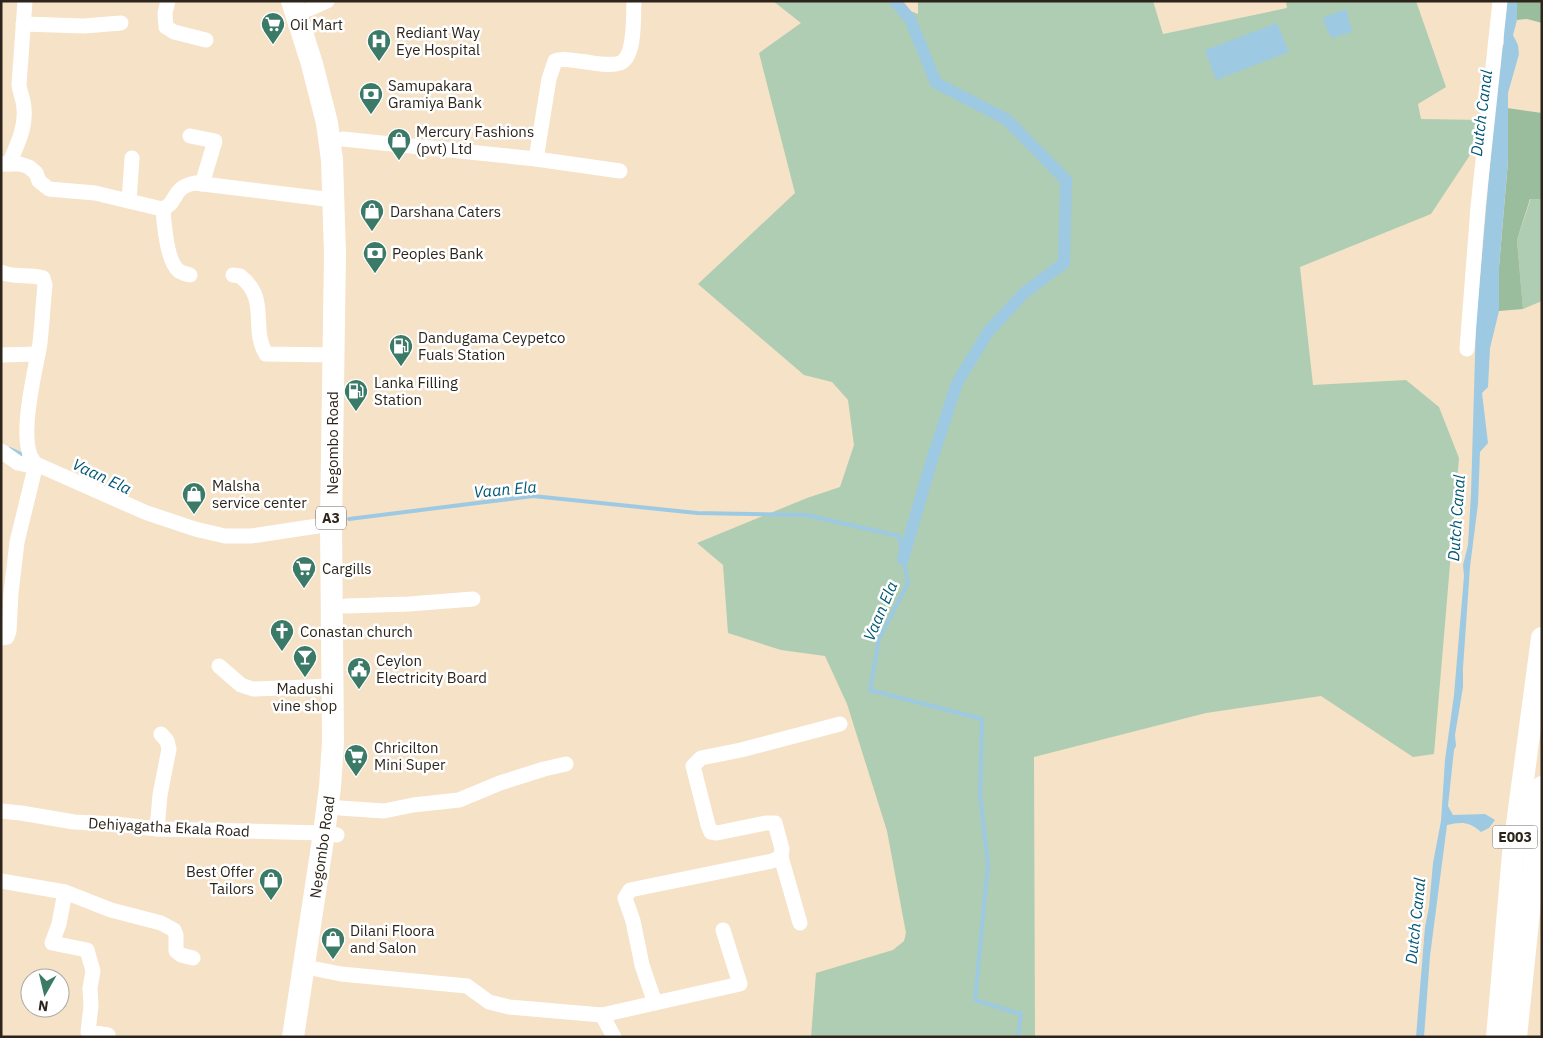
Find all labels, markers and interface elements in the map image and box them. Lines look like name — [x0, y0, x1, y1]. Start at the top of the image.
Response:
supermarket icon: Oil Mart — [260, 11, 286, 45]
place label: Oil Mart — [290, 15, 343, 34]
place label: Rediant Way Eye Hospital — [396, 23, 481, 59]
hospital icon: Rediant Way Eye Hospital — [366, 28, 392, 62]
water label: Dutch Canal — [1466, 68, 1496, 157]
place label: Samupakara Gramiya Bank — [388, 76, 482, 112]
bank icon: Samupakara Gramiya Bank — [358, 81, 384, 115]
place label: Mercury Fashions (pvt) Ltd — [416, 122, 534, 158]
shop icon: Mercury Fashions (pvt) Ltd — [386, 127, 412, 161]
shop icon: Darshana Caters — [359, 198, 385, 232]
place label: Darshana Caters — [390, 202, 501, 221]
bank icon: Peoples Bank — [362, 240, 388, 274]
place label: Peoples Bank — [392, 244, 484, 263]
place label: Dandugama Ceypetco Fuals Station — [418, 328, 565, 364]
fuel station icon: Dandugama Ceypetco Fuals Station — [388, 333, 414, 367]
place label: Lanka Filling Station — [374, 373, 458, 409]
fuel station icon: Lanka Filling Station — [343, 378, 369, 412]
street label: Negombo Road — [323, 391, 342, 495]
water label: Vaan Ela — [69, 454, 135, 498]
water label: Dutch Canal — [1443, 473, 1469, 562]
place label: Malsha service center — [212, 476, 307, 512]
water label: Vaan Ela — [473, 476, 537, 502]
shop icon: Malsha service center — [181, 481, 207, 515]
road number: A3 — [316, 506, 346, 530]
supermarket icon: Cargills — [291, 555, 317, 589]
place label: Cargills — [322, 559, 372, 578]
water label: Vaan Ela — [858, 578, 902, 644]
church icon: Conastan church — [269, 618, 295, 652]
place label: Conastan church — [300, 622, 413, 641]
bar icon: Madushi vine shop — [292, 644, 318, 678]
place label: Ceylon Electricity Board — [376, 651, 487, 687]
public building icon: Ceylon Electricity Board — [346, 656, 372, 690]
place label: Madushi vine shop — [273, 679, 337, 715]
place label: Chricilton Mini Super — [374, 738, 446, 774]
supermarket icon: Chricilton Mini Super — [343, 743, 369, 777]
street label: Negombo Road — [305, 795, 339, 899]
street label: Dehiyagatha Ekala Road — [88, 813, 250, 841]
road number: E003 — [1492, 826, 1538, 849]
place label: Best Offer Tailors — [186, 862, 254, 898]
shop icon: Best Offer Tailors — [258, 867, 284, 901]
water label: Dutch Canal — [1401, 876, 1430, 965]
place label: Dilani Floora and Salon — [350, 921, 434, 957]
shop icon: Dilani Floora and Salon — [320, 926, 346, 960]
north arrow — [20, 968, 70, 1018]
text: N — [37, 996, 49, 1015]

